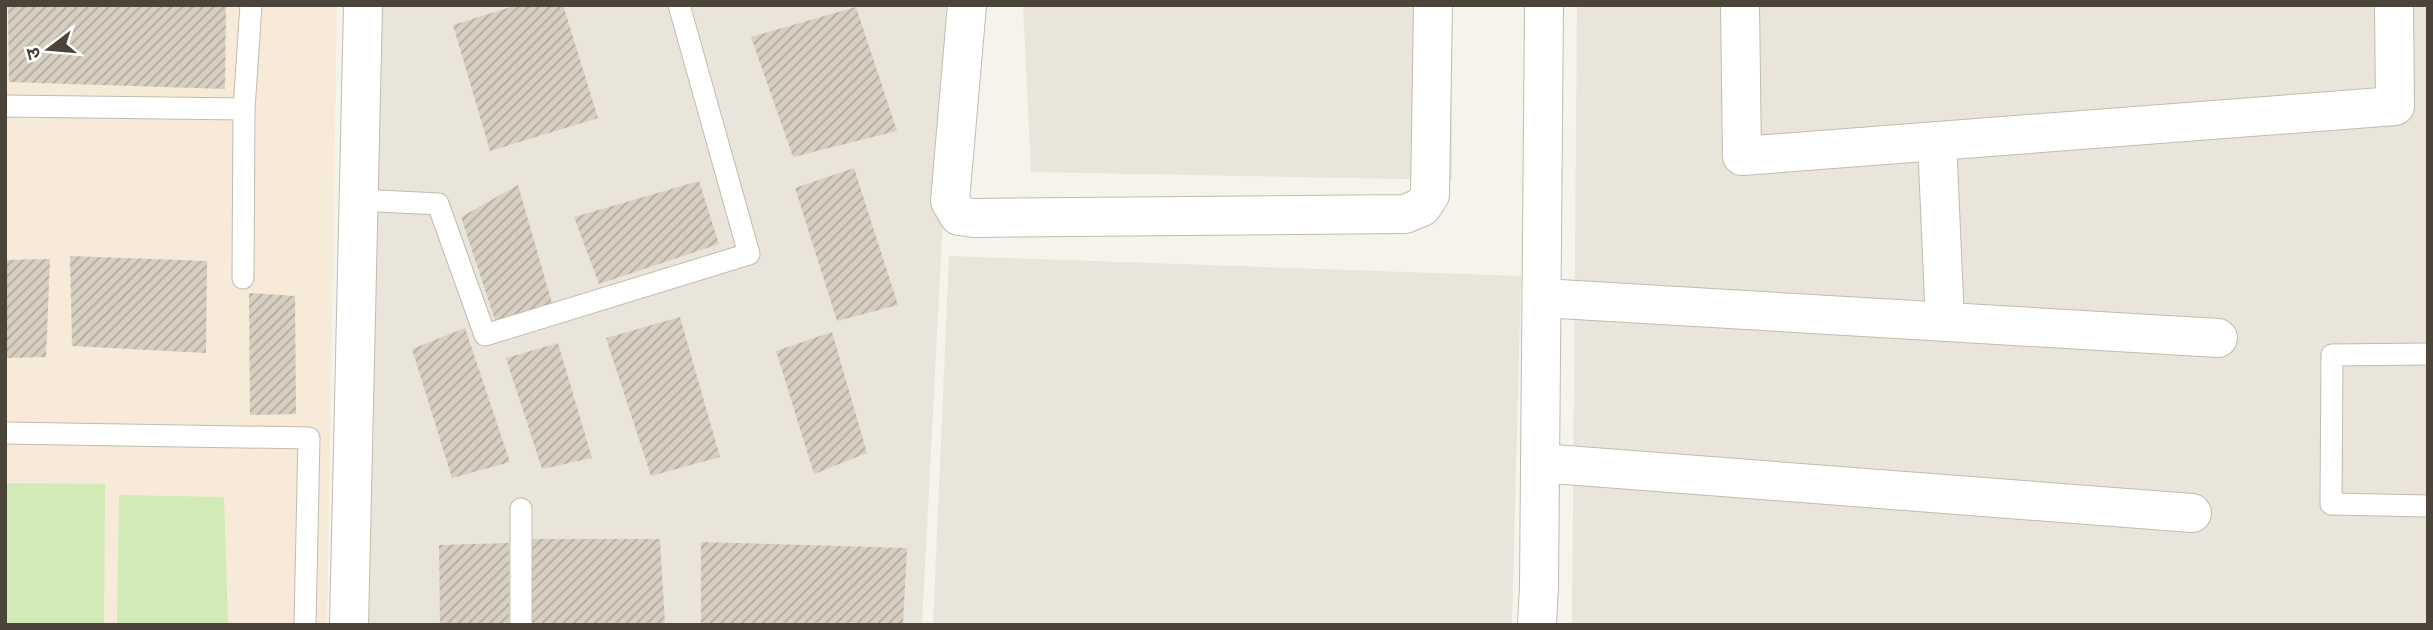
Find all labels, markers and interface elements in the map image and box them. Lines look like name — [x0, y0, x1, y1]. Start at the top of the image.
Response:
north arrow — [14, 14, 84, 84]
text: उ — [20, 44, 46, 62]

